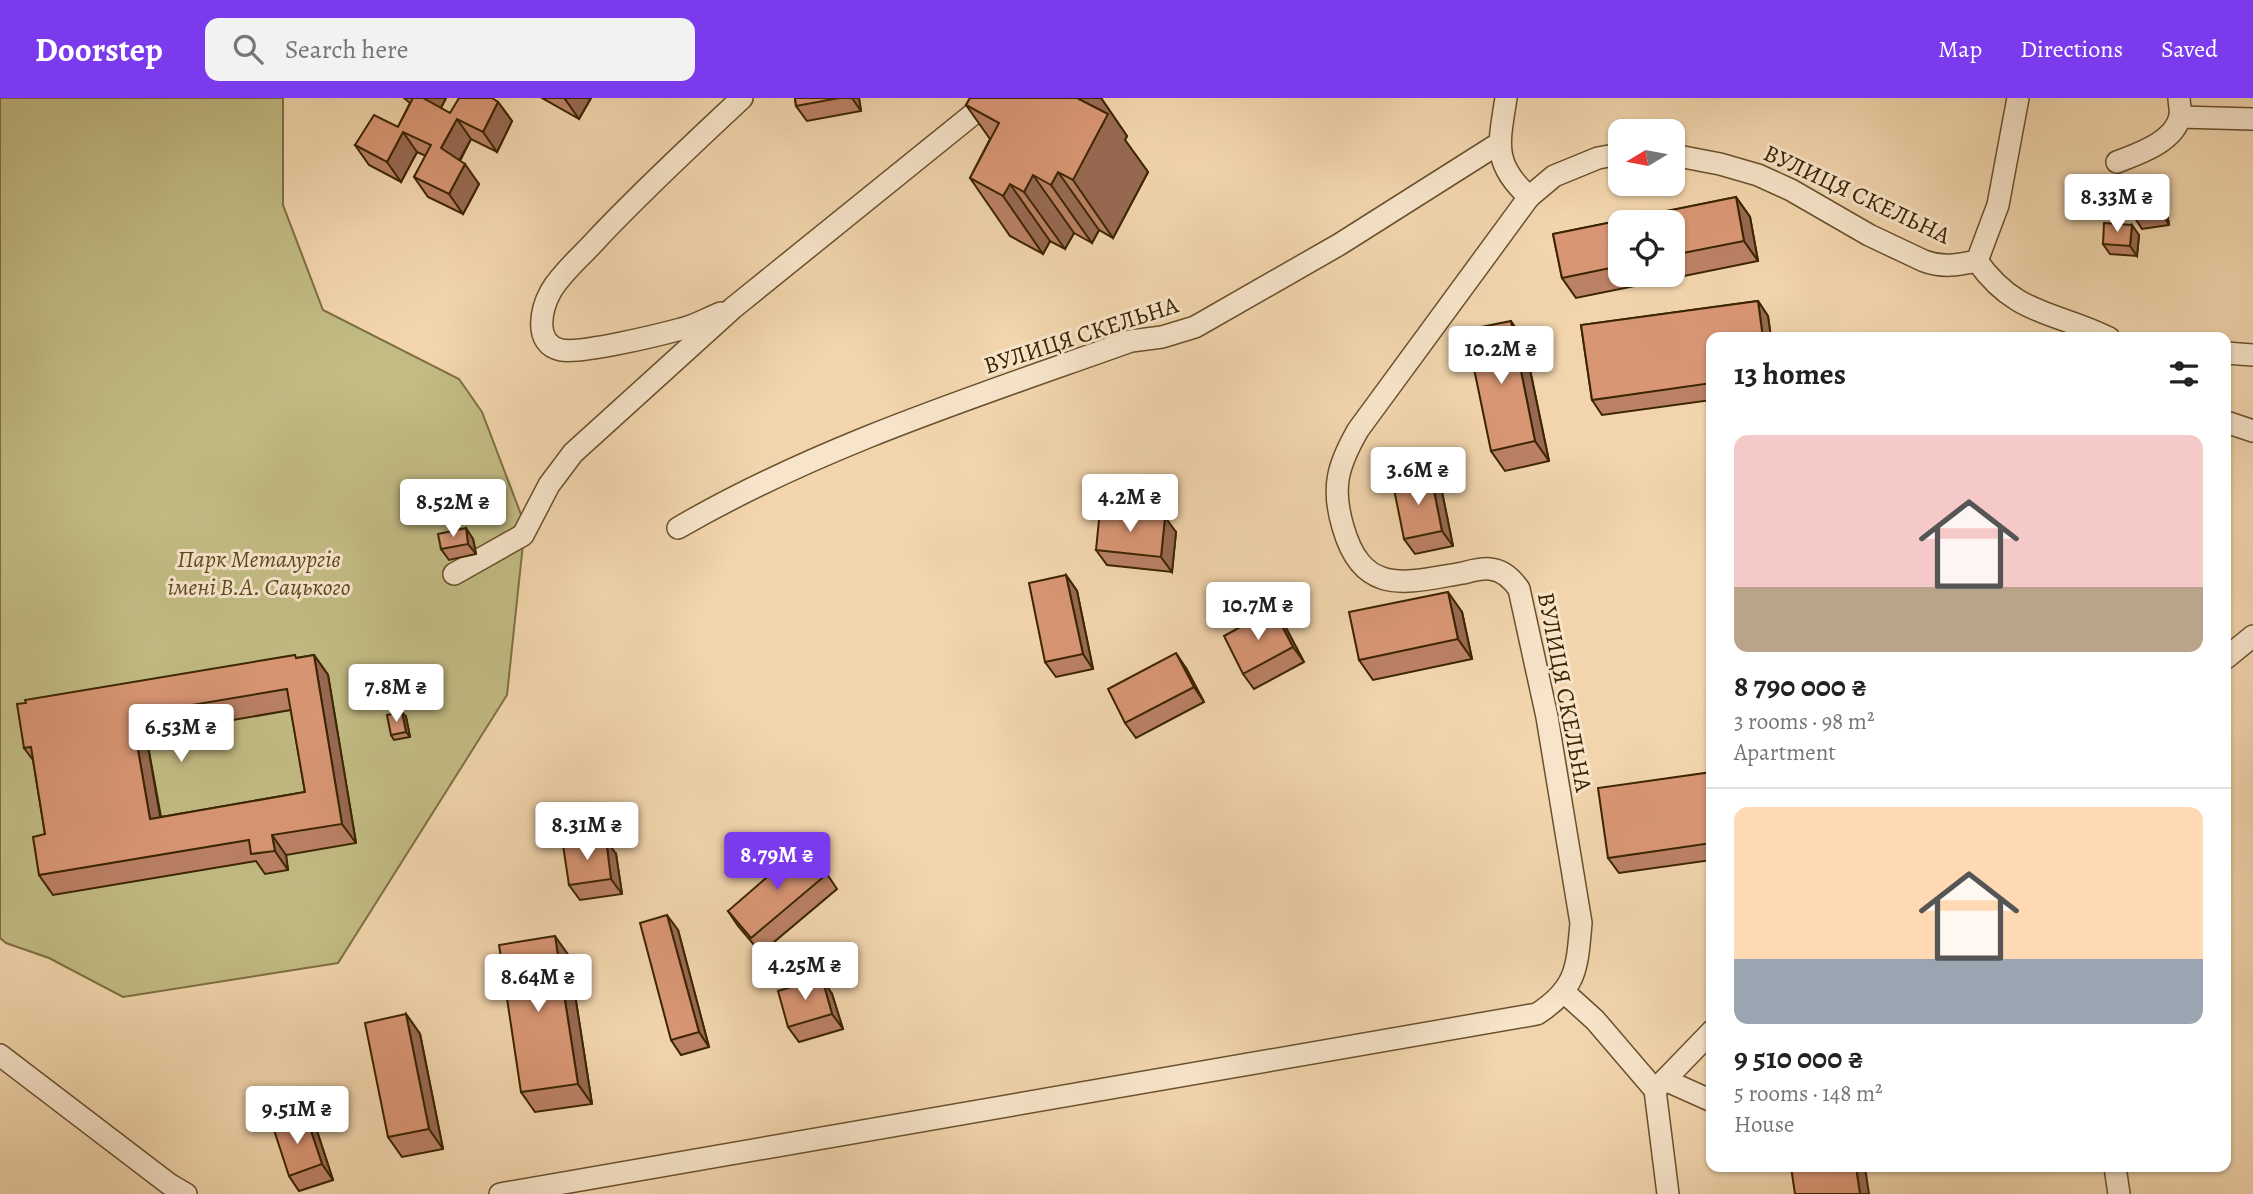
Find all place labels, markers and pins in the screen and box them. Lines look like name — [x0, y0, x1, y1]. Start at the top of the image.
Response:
pin: 8.33M ₴ — [2052, 174, 2182, 234]
pin: 10.2M ₴ — [1436, 327, 1566, 386]
pin: 3.6M ₴ — [1361, 448, 1475, 507]
pin: 4.2M ₴ — [1073, 474, 1187, 534]
pin: 8.52M ₴ — [388, 480, 518, 539]
pin: 10.7M ₴ — [1193, 582, 1323, 642]
pin: 7.8M ₴ — [339, 664, 453, 724]
pin: 6.53M ₴ — [116, 704, 246, 764]
pin: 8.31M ₴ — [522, 802, 652, 862]
pin: 8.79M ₴ — [712, 832, 842, 892]
pin: 4.25M ₴ — [740, 942, 870, 1002]
pin: 8.64M ₴ — [473, 954, 603, 1014]
pin: 9.51M ₴ — [232, 1086, 362, 1146]

